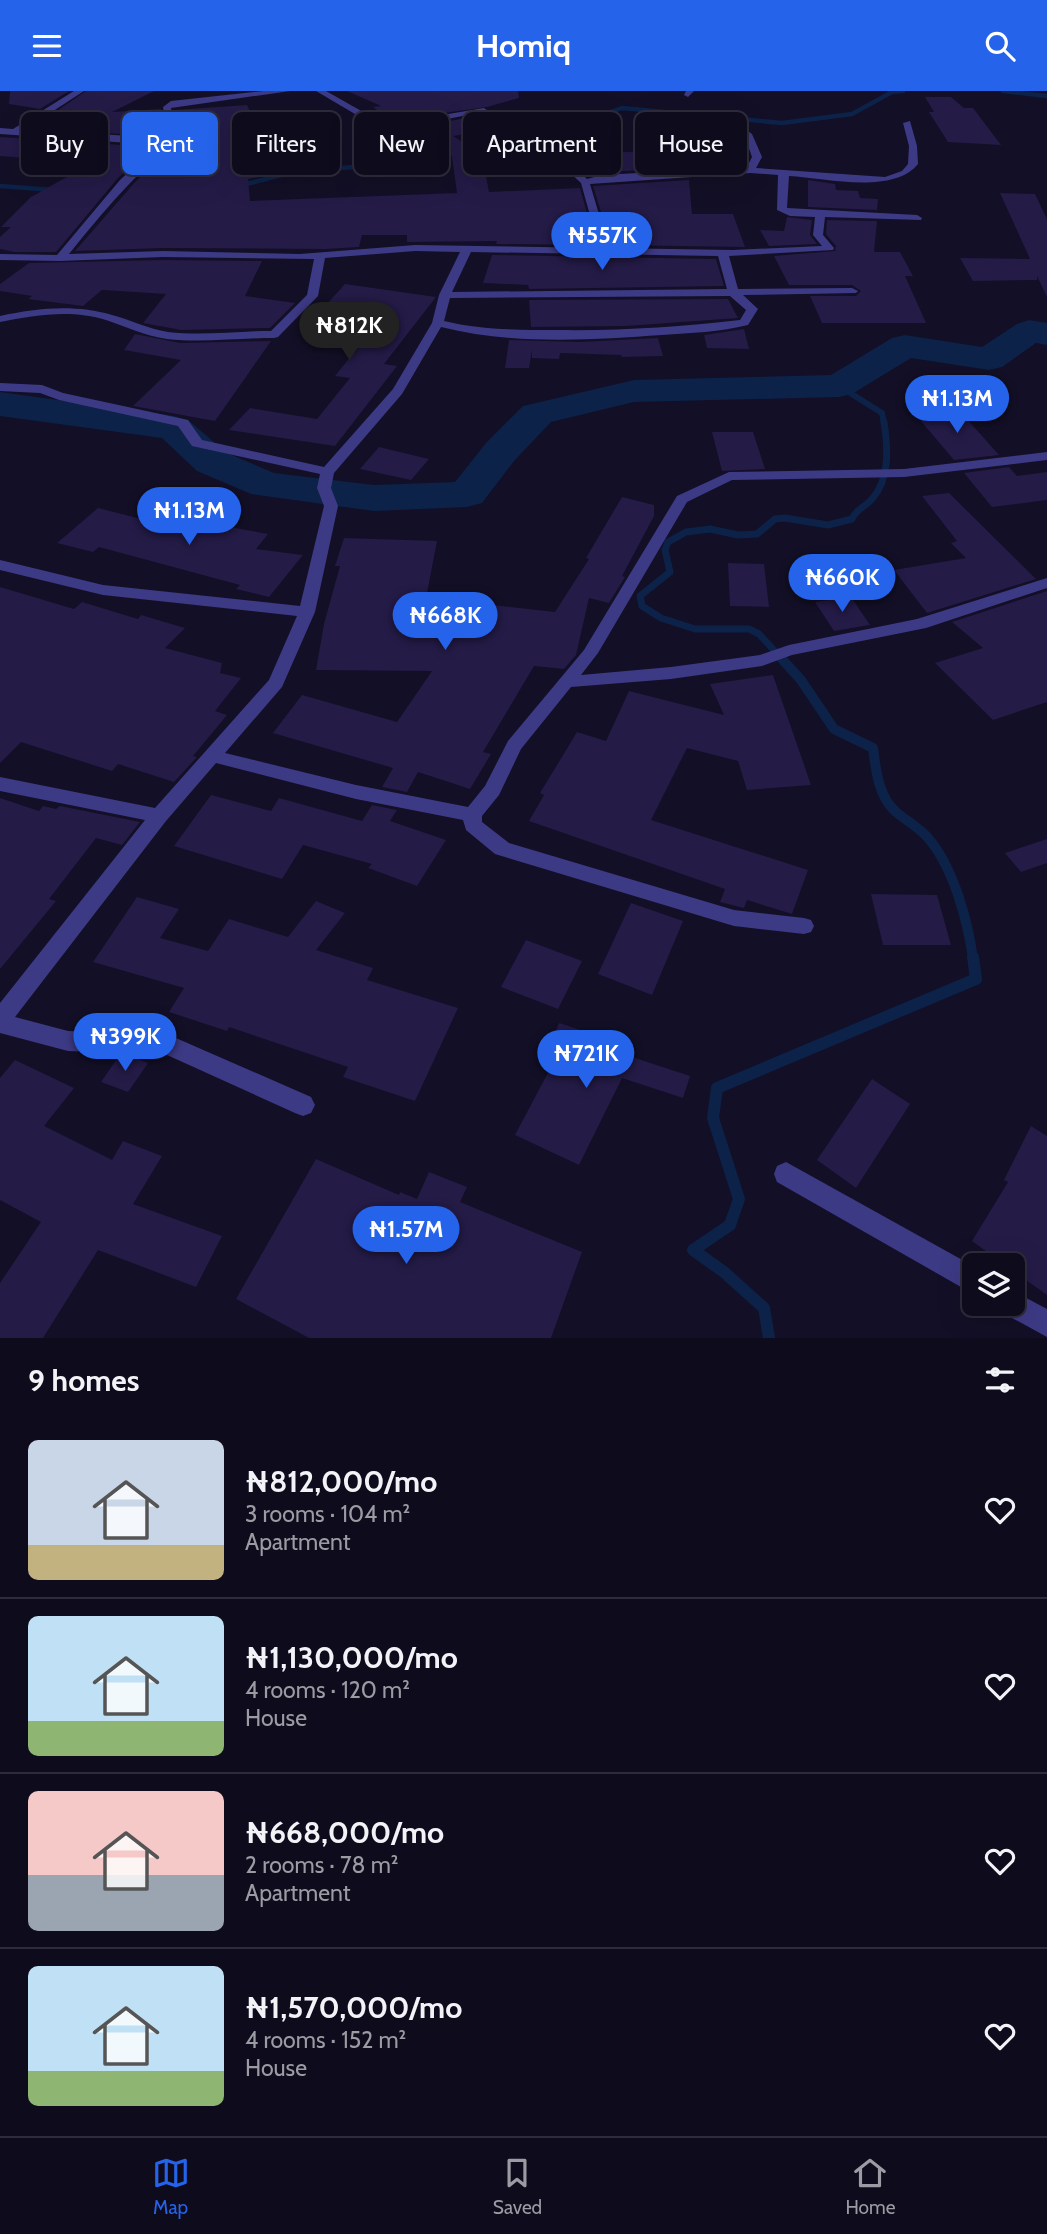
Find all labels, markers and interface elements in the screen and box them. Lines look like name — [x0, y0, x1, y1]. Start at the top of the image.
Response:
text: Homiq — [476, 26, 571, 65]
icon: menu — [28, 27, 66, 65]
icon: search — [981, 27, 1019, 65]
chip: Buy — [21, 112, 108, 175]
chip: Rent — [122, 112, 218, 175]
chip: Filters — [232, 112, 340, 175]
chip: New — [354, 112, 449, 175]
chip: Apartment — [463, 112, 621, 175]
chip: House — [635, 112, 747, 175]
pin: ₦557K — [553, 213, 651, 272]
text: ₦557K — [567, 221, 637, 249]
pin: ₦812K — [300, 303, 398, 362]
text: ₦812K — [315, 311, 383, 339]
pin: ₦1.13M — [900, 375, 1014, 435]
text: ₦1.13M — [921, 384, 993, 412]
pin: ₦1.13M — [132, 487, 246, 547]
text: ₦1.13M — [153, 496, 225, 524]
pin: ₦660K — [793, 554, 891, 614]
text: ₦660K — [804, 563, 880, 591]
pin: ₦668K — [396, 593, 494, 652]
text: ₦668K — [409, 601, 481, 629]
pin: ₦399K — [76, 1013, 174, 1073]
text: ₦399K — [89, 1022, 161, 1050]
pin: ₦721K — [537, 1031, 635, 1090]
text: ₦721K — [553, 1039, 619, 1067]
pin: ₦1.57M — [349, 1207, 463, 1266]
text: ₦1.57M — [369, 1215, 443, 1243]
map controls — [962, 1253, 1025, 1316]
button: layers — [962, 1253, 1025, 1316]
icon: filters — [981, 1361, 1019, 1399]
text: 9 homes — [28, 1362, 139, 1399]
text: ₦812,000/mo — [245, 1463, 437, 1500]
icon: home — [84, 1468, 168, 1552]
icon: heart — [981, 1491, 1019, 1529]
text: 3 rooms · 104 m² — [245, 1500, 410, 1528]
text: Apartment — [245, 1528, 350, 1556]
text: ₦1,130,000/mo — [245, 1639, 458, 1676]
icon: home — [84, 1644, 168, 1728]
icon: heart — [981, 1667, 1019, 1705]
text: 4 rooms · 120 m² — [245, 1676, 410, 1704]
text: House — [245, 1704, 307, 1732]
text: ₦668,000/mo — [245, 1814, 444, 1851]
icon: home — [84, 1819, 168, 1903]
icon: heart — [981, 1842, 1019, 1880]
text: 2 rooms · 78 m² — [245, 1851, 399, 1879]
text: Apartment — [245, 1879, 350, 1907]
text: ₦1,570,000/mo — [245, 1989, 462, 2026]
icon: home — [84, 1994, 168, 2078]
icon: heart — [981, 2017, 1019, 2055]
text: 4 rooms · 152 m² — [245, 2026, 406, 2054]
text: House — [245, 2054, 307, 2082]
tab: Map — [152, 2154, 190, 2219]
tab: Saved — [493, 2154, 542, 2219]
tab: Home — [845, 2154, 895, 2219]

